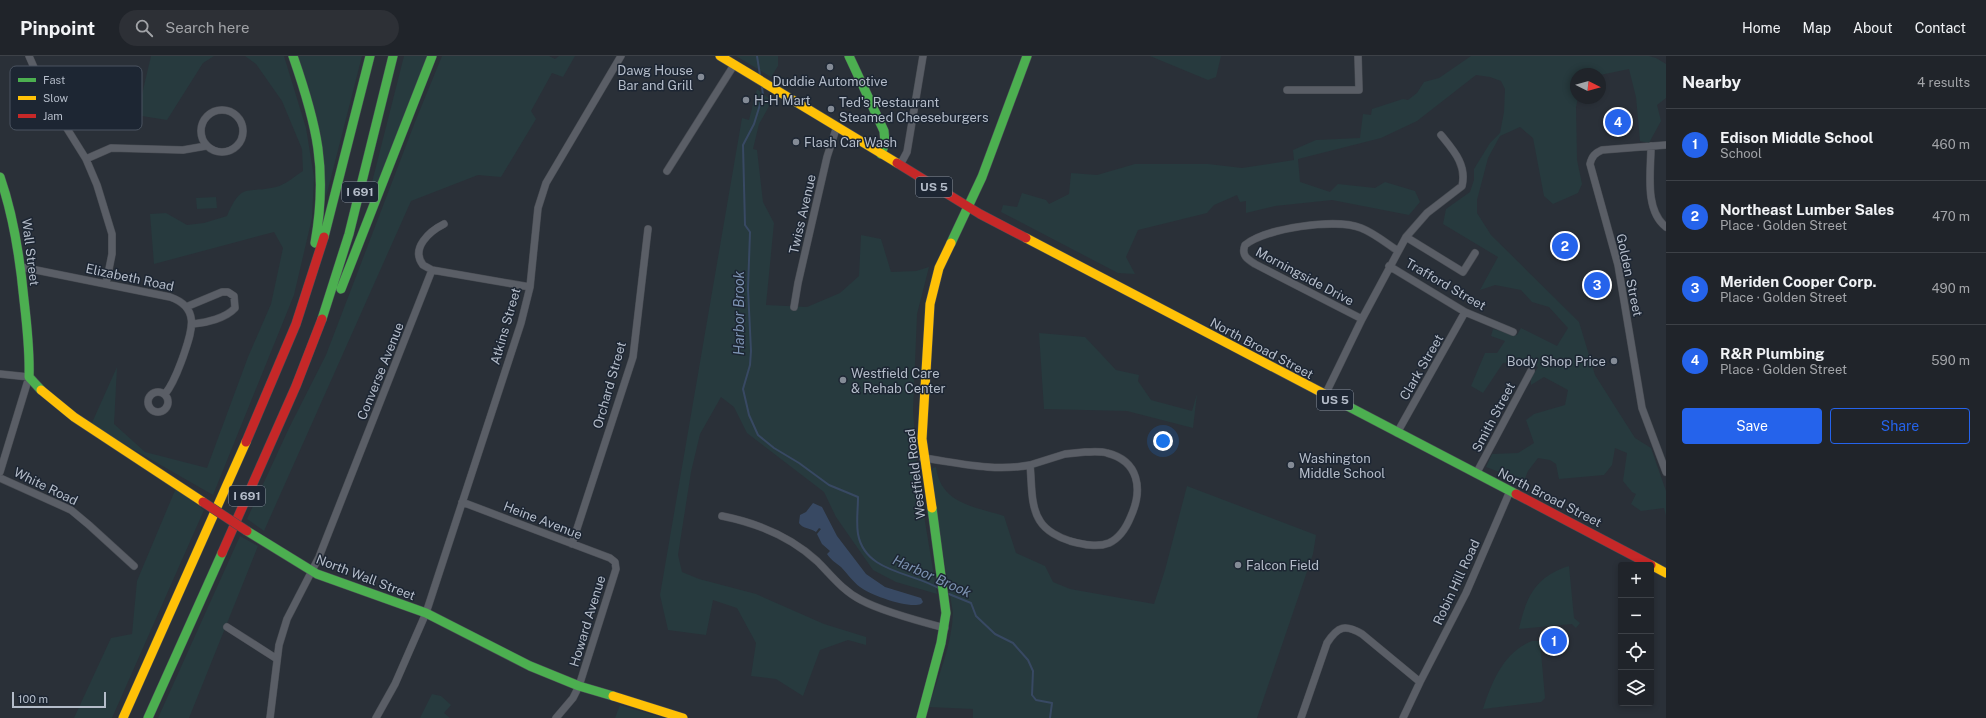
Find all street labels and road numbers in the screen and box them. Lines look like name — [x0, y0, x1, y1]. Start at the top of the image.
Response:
street label: Twiss Avenue — [786, 173, 819, 255]
road number: US 5 — [916, 177, 952, 197]
road number: I 691 — [342, 182, 378, 202]
street label: Wall Street — [19, 217, 42, 287]
street label: Golden Street — [1613, 232, 1646, 318]
street label: Morningside Drive — [1253, 244, 1356, 309]
street label: Trafford Street — [1403, 255, 1489, 313]
street label: Elizabeth Road — [84, 261, 175, 294]
street label: Atkins Street — [487, 286, 524, 366]
street label: North Broad Street — [1208, 315, 1316, 382]
street label: Converse Avenue — [354, 320, 407, 422]
street label: Clark Street — [1397, 332, 1446, 403]
street label: Orchard Street — [590, 340, 629, 430]
street label: Smith Street — [1469, 380, 1518, 455]
road number: US 5 — [1317, 390, 1353, 410]
street label: Westfield Road — [903, 428, 928, 520]
street label: White Road — [11, 465, 80, 508]
street label: North Broad Street — [1495, 465, 1604, 530]
road number: I 691 — [229, 486, 265, 506]
street label: Heine Avenue — [501, 499, 584, 542]
street label: Robin Hill Road — [1430, 537, 1483, 627]
street label: North Wall Street — [314, 552, 418, 603]
street label: Howard Avenue — [566, 574, 609, 669]

